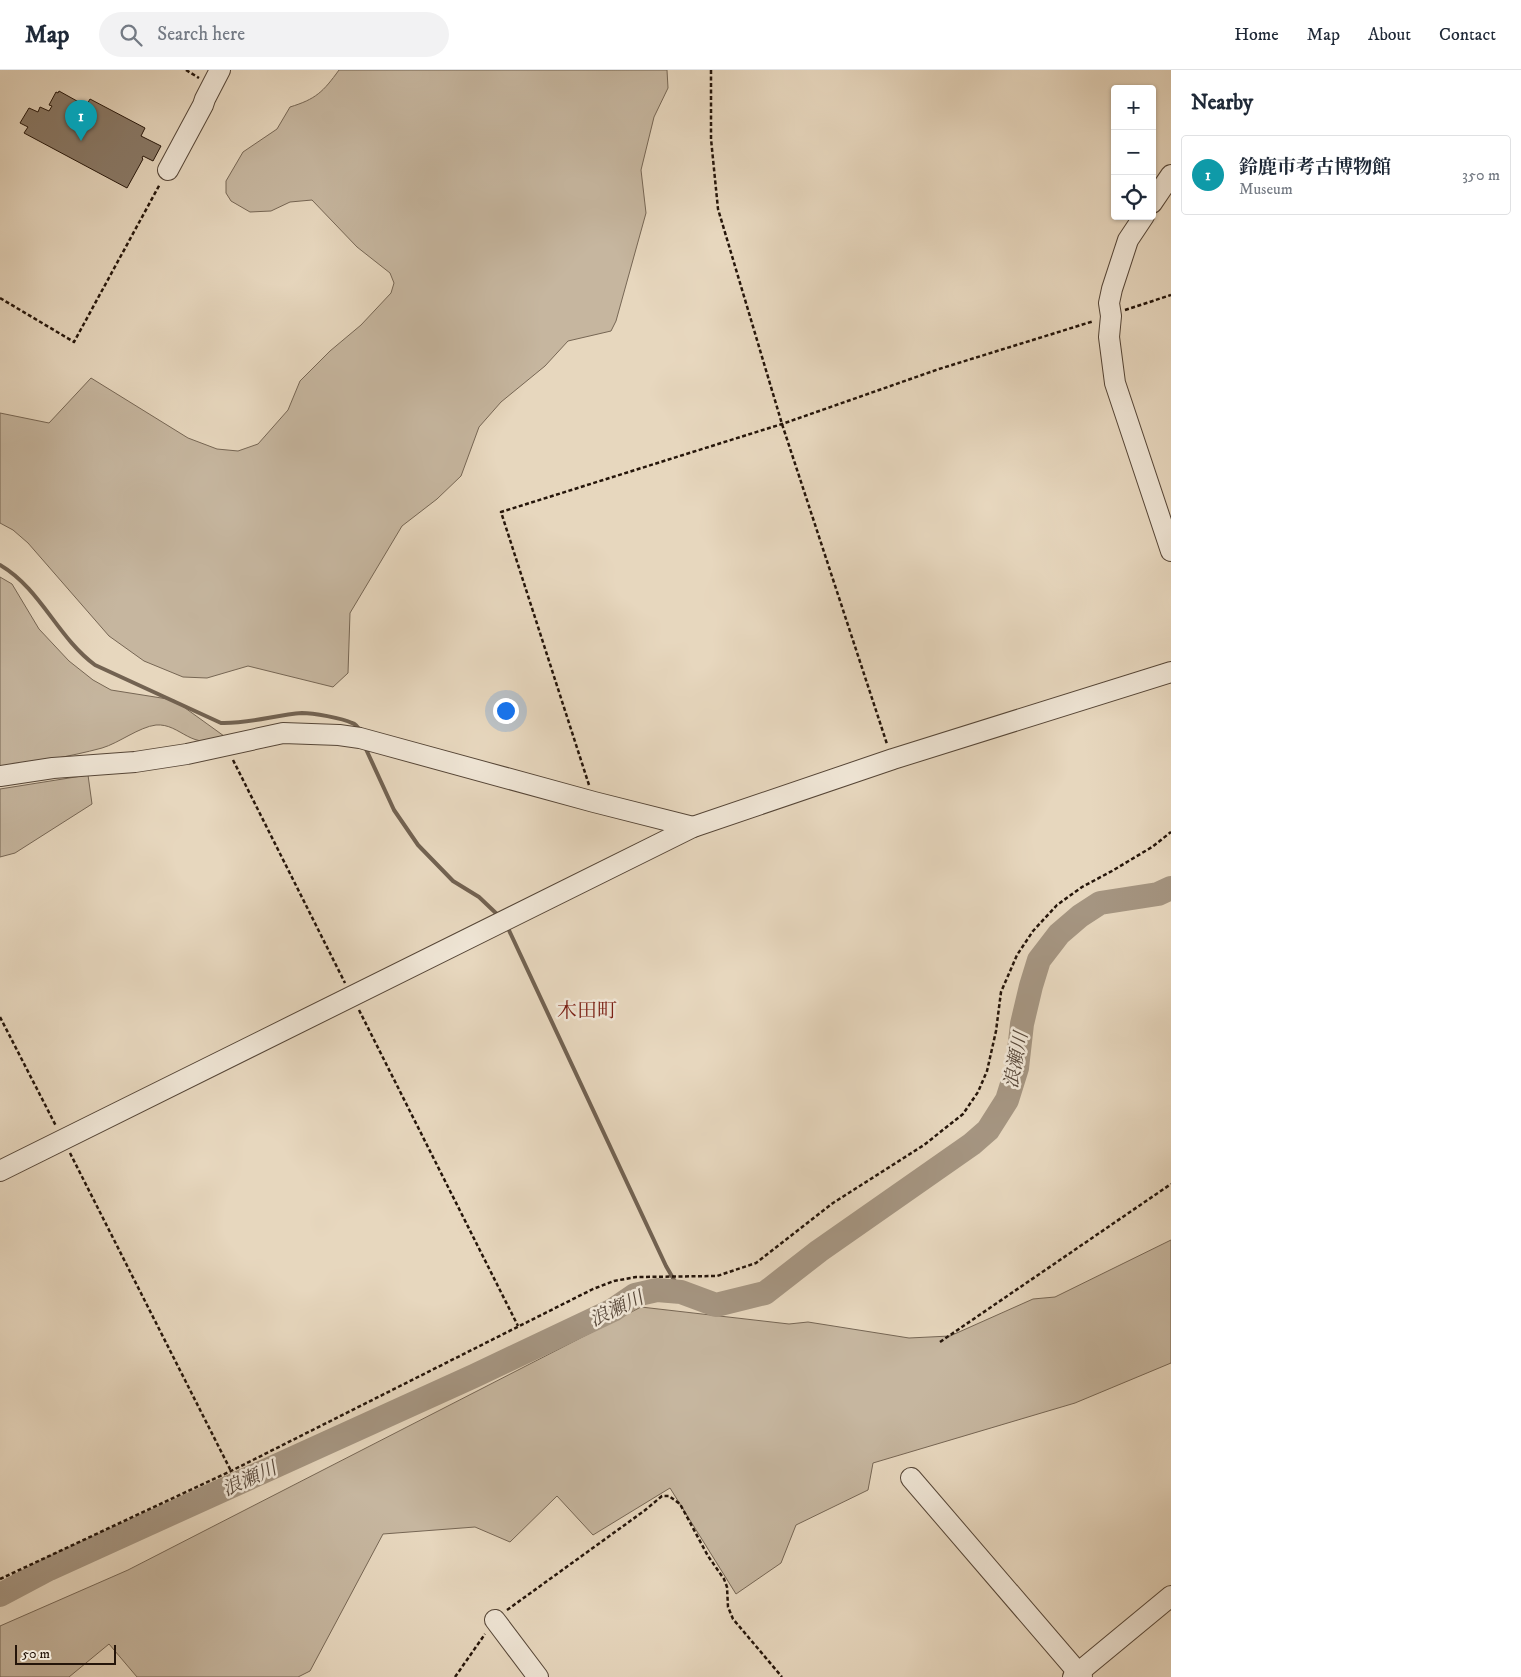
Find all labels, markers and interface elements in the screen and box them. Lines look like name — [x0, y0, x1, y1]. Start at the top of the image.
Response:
search box — [99, 12, 449, 57]
text: Map — [25, 20, 69, 50]
icon: search — [117, 21, 145, 49]
text: Search here — [157, 23, 245, 46]
text: Home — [1234, 24, 1279, 46]
text: Map — [1307, 24, 1340, 46]
text: About — [1368, 24, 1411, 46]
text: Contact — [1439, 24, 1496, 46]
map controls — [1111, 85, 1156, 220]
button: + — [1111, 85, 1156, 130]
text: Nearby — [1191, 90, 1253, 116]
pin: 1 — [65, 100, 97, 141]
button: − — [1111, 130, 1156, 175]
text: 鈴鹿市考古博物館 — [1239, 156, 1391, 179]
text: 1 — [1205, 165, 1211, 185]
text: 350 m — [1462, 165, 1500, 185]
button: locate — [1111, 175, 1156, 220]
text: Museum — [1239, 179, 1293, 199]
your location — [493, 698, 519, 724]
district label: 木田町 — [557, 999, 617, 1024]
water label: 浪瀬川 — [1000, 1028, 1034, 1090]
water label: 浪瀬川 — [586, 1286, 649, 1332]
water label: 浪瀬川 — [219, 1456, 282, 1501]
scale bar — [15, 1642, 116, 1665]
text: 50 m — [22, 1645, 50, 1663]

